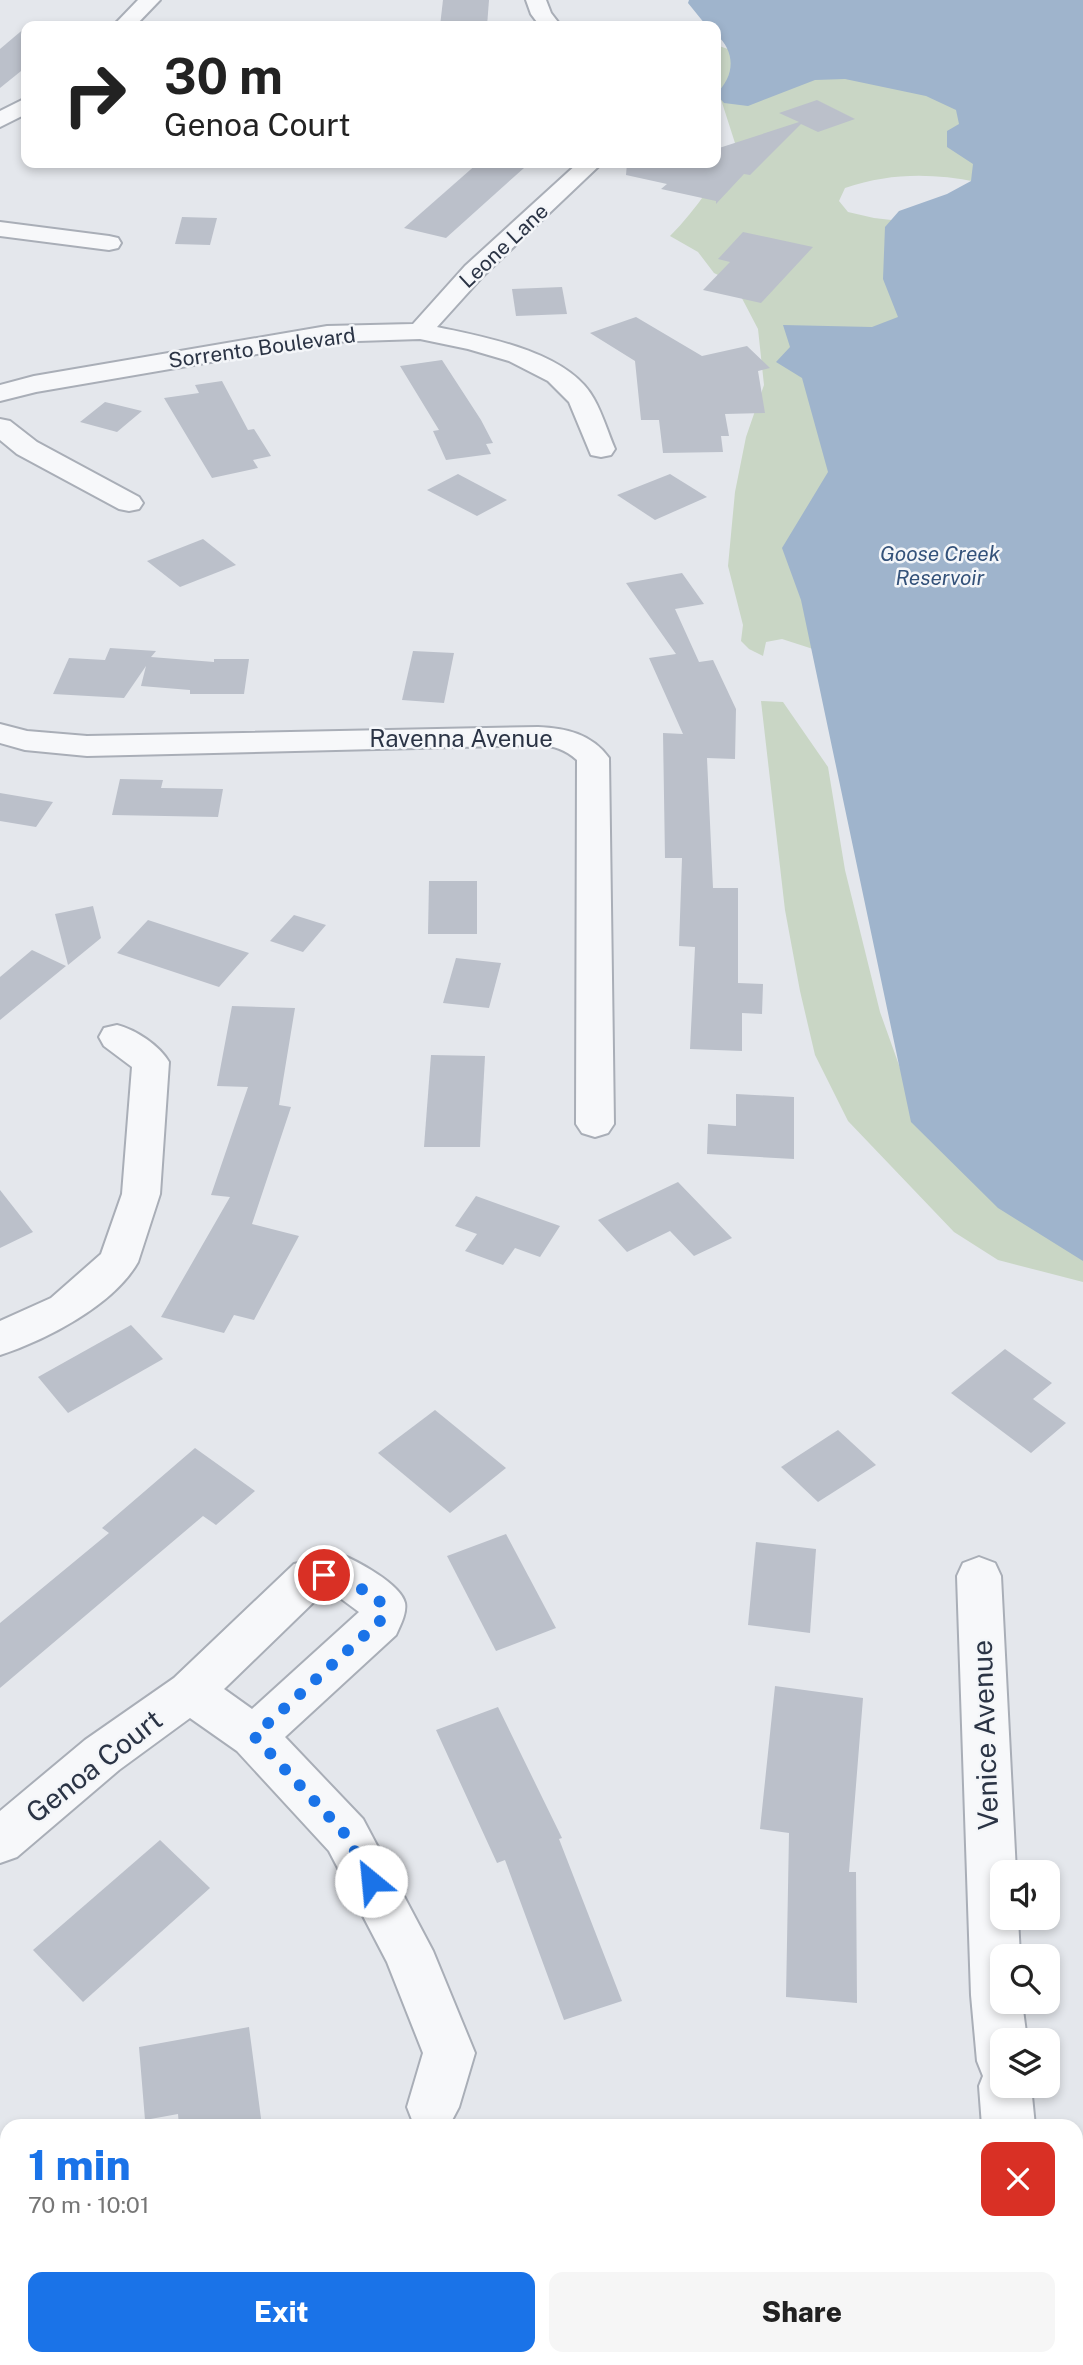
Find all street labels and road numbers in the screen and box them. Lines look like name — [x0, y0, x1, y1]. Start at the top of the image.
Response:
street label: Leone Lane — [454, 198, 553, 293]
street label: Sorrento Boulevard — [167, 322, 357, 373]
street label: Ravenna Avenue — [369, 724, 553, 752]
street label: Venice Avenue — [965, 1639, 1004, 1831]
street label: Genoa Court — [19, 1702, 168, 1829]

